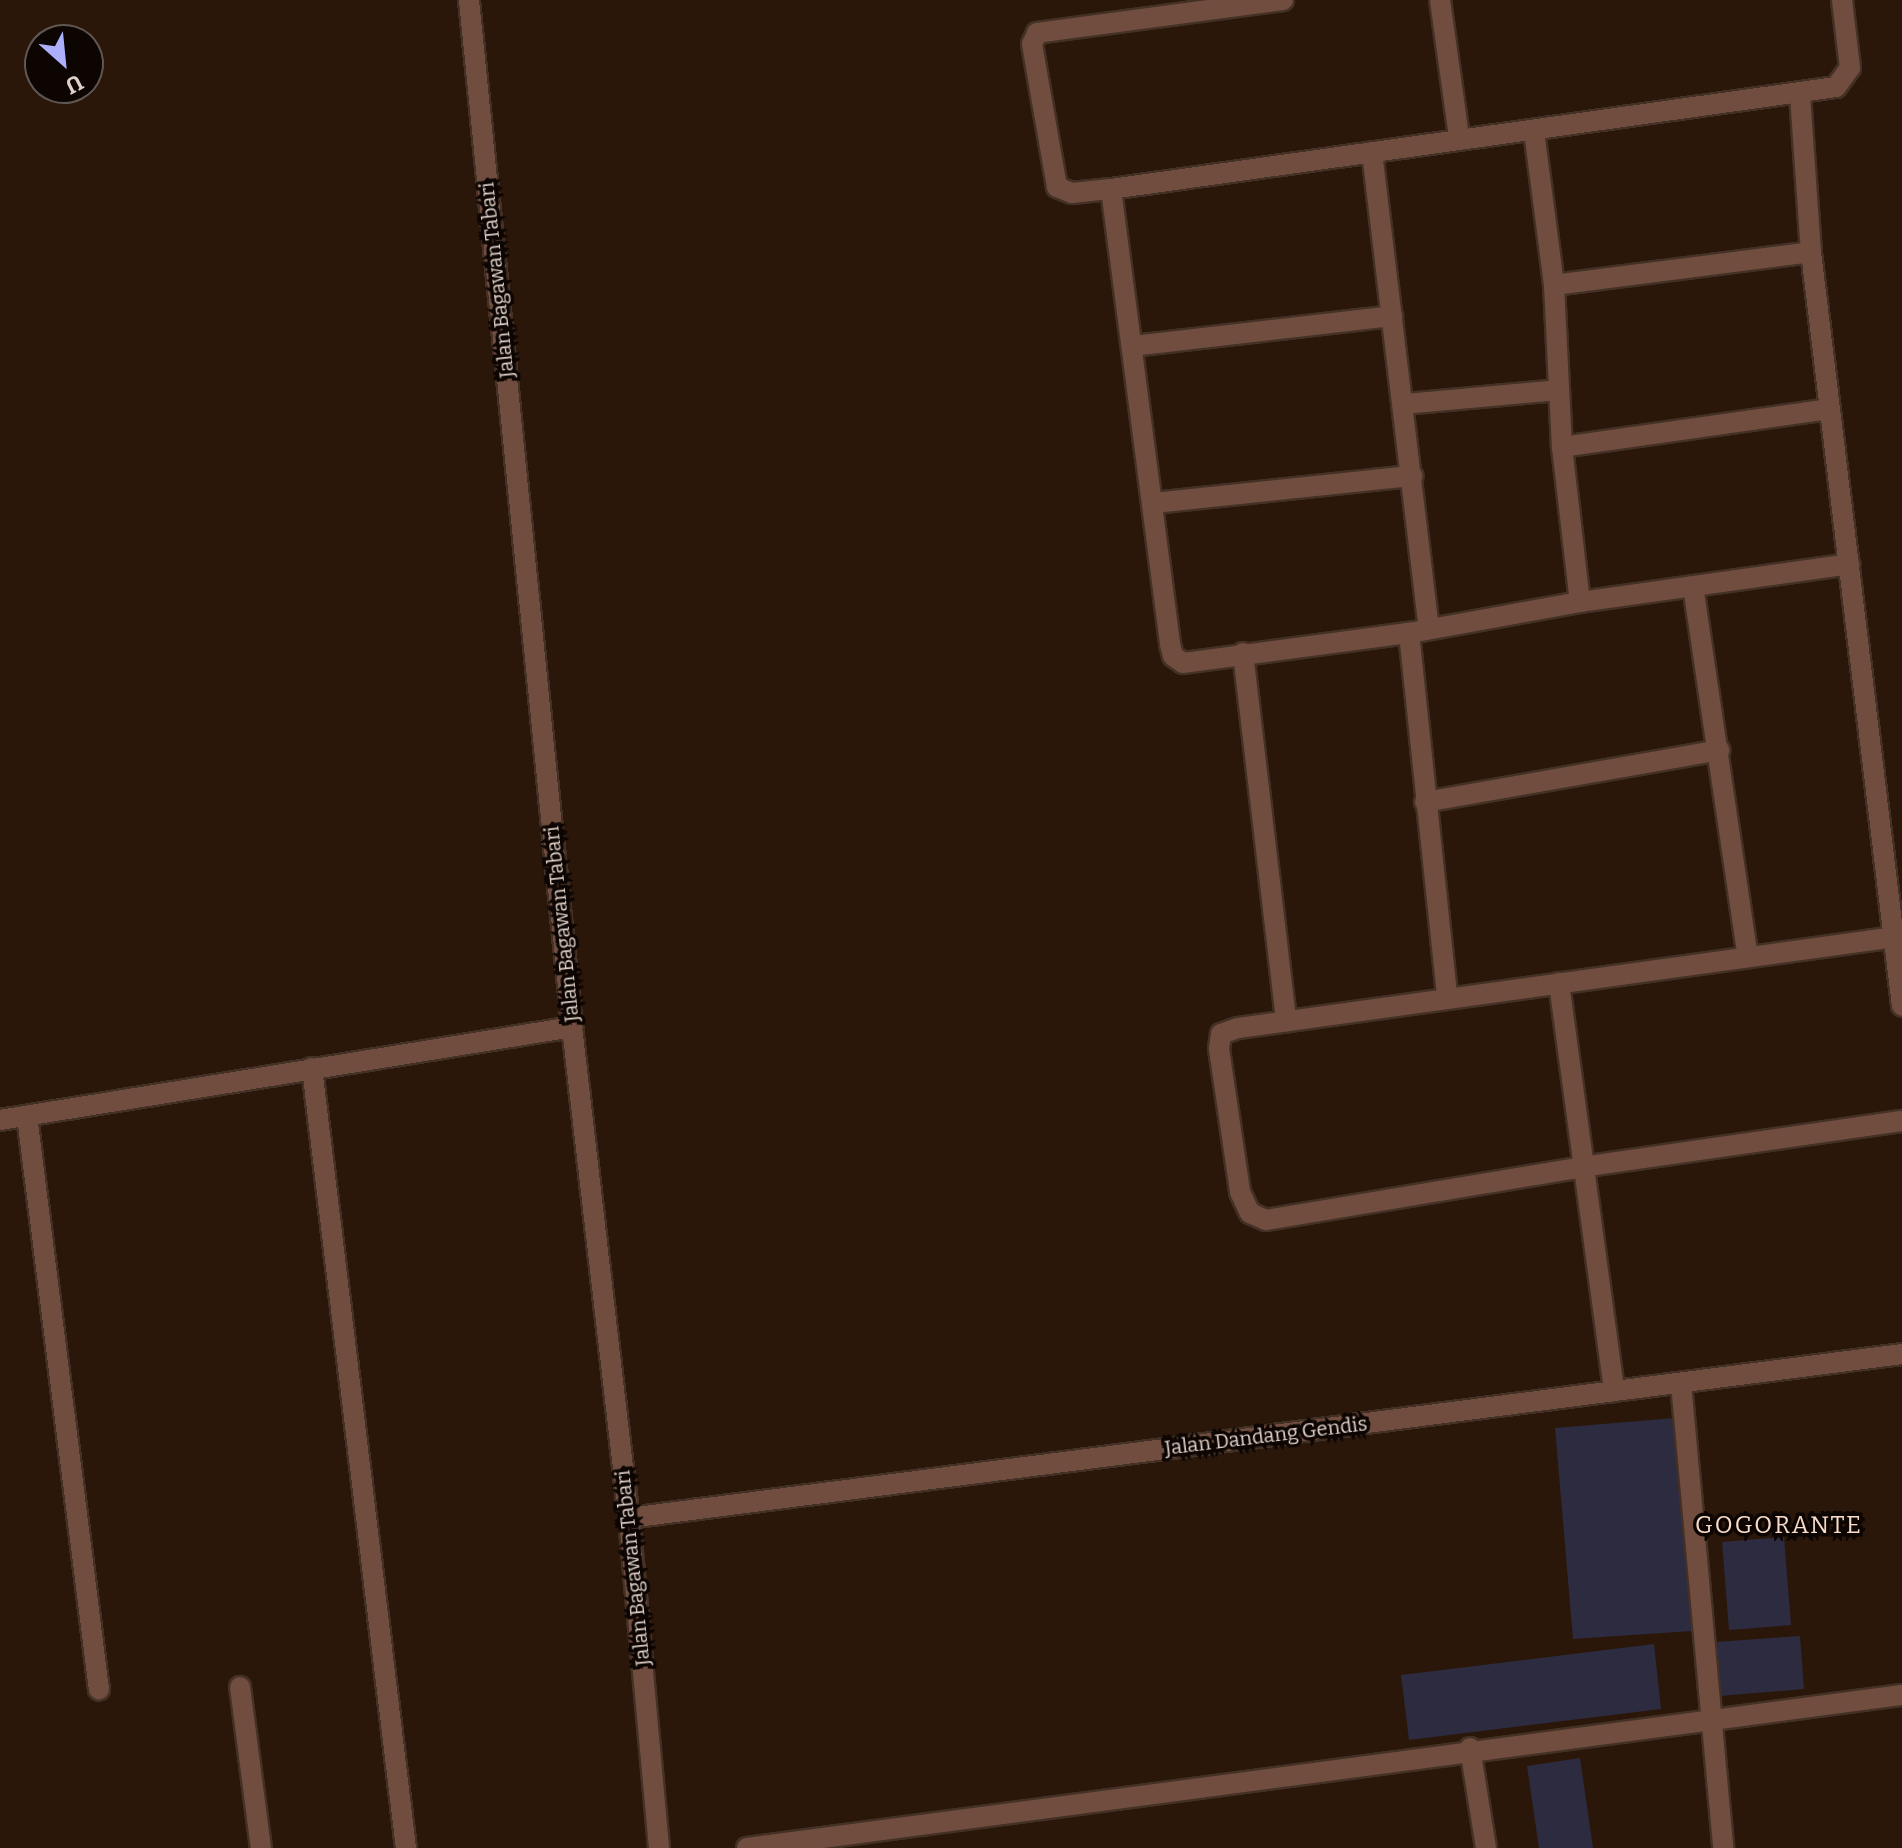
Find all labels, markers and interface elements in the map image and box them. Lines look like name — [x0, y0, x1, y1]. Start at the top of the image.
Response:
north arrow — [24, 24, 104, 104]
text: U — [61, 68, 88, 100]
street label: Jalan Bagawan Tabari — [475, 181, 519, 379]
street label: Jalan Bagawan Tabari — [540, 825, 584, 1023]
street label: Jalan Dandang Gendis — [1163, 1412, 1369, 1460]
street label: Jalan Bagawan Tabari — [611, 1469, 655, 1667]
district label: GOGORANTE — [1695, 1512, 1863, 1540]

